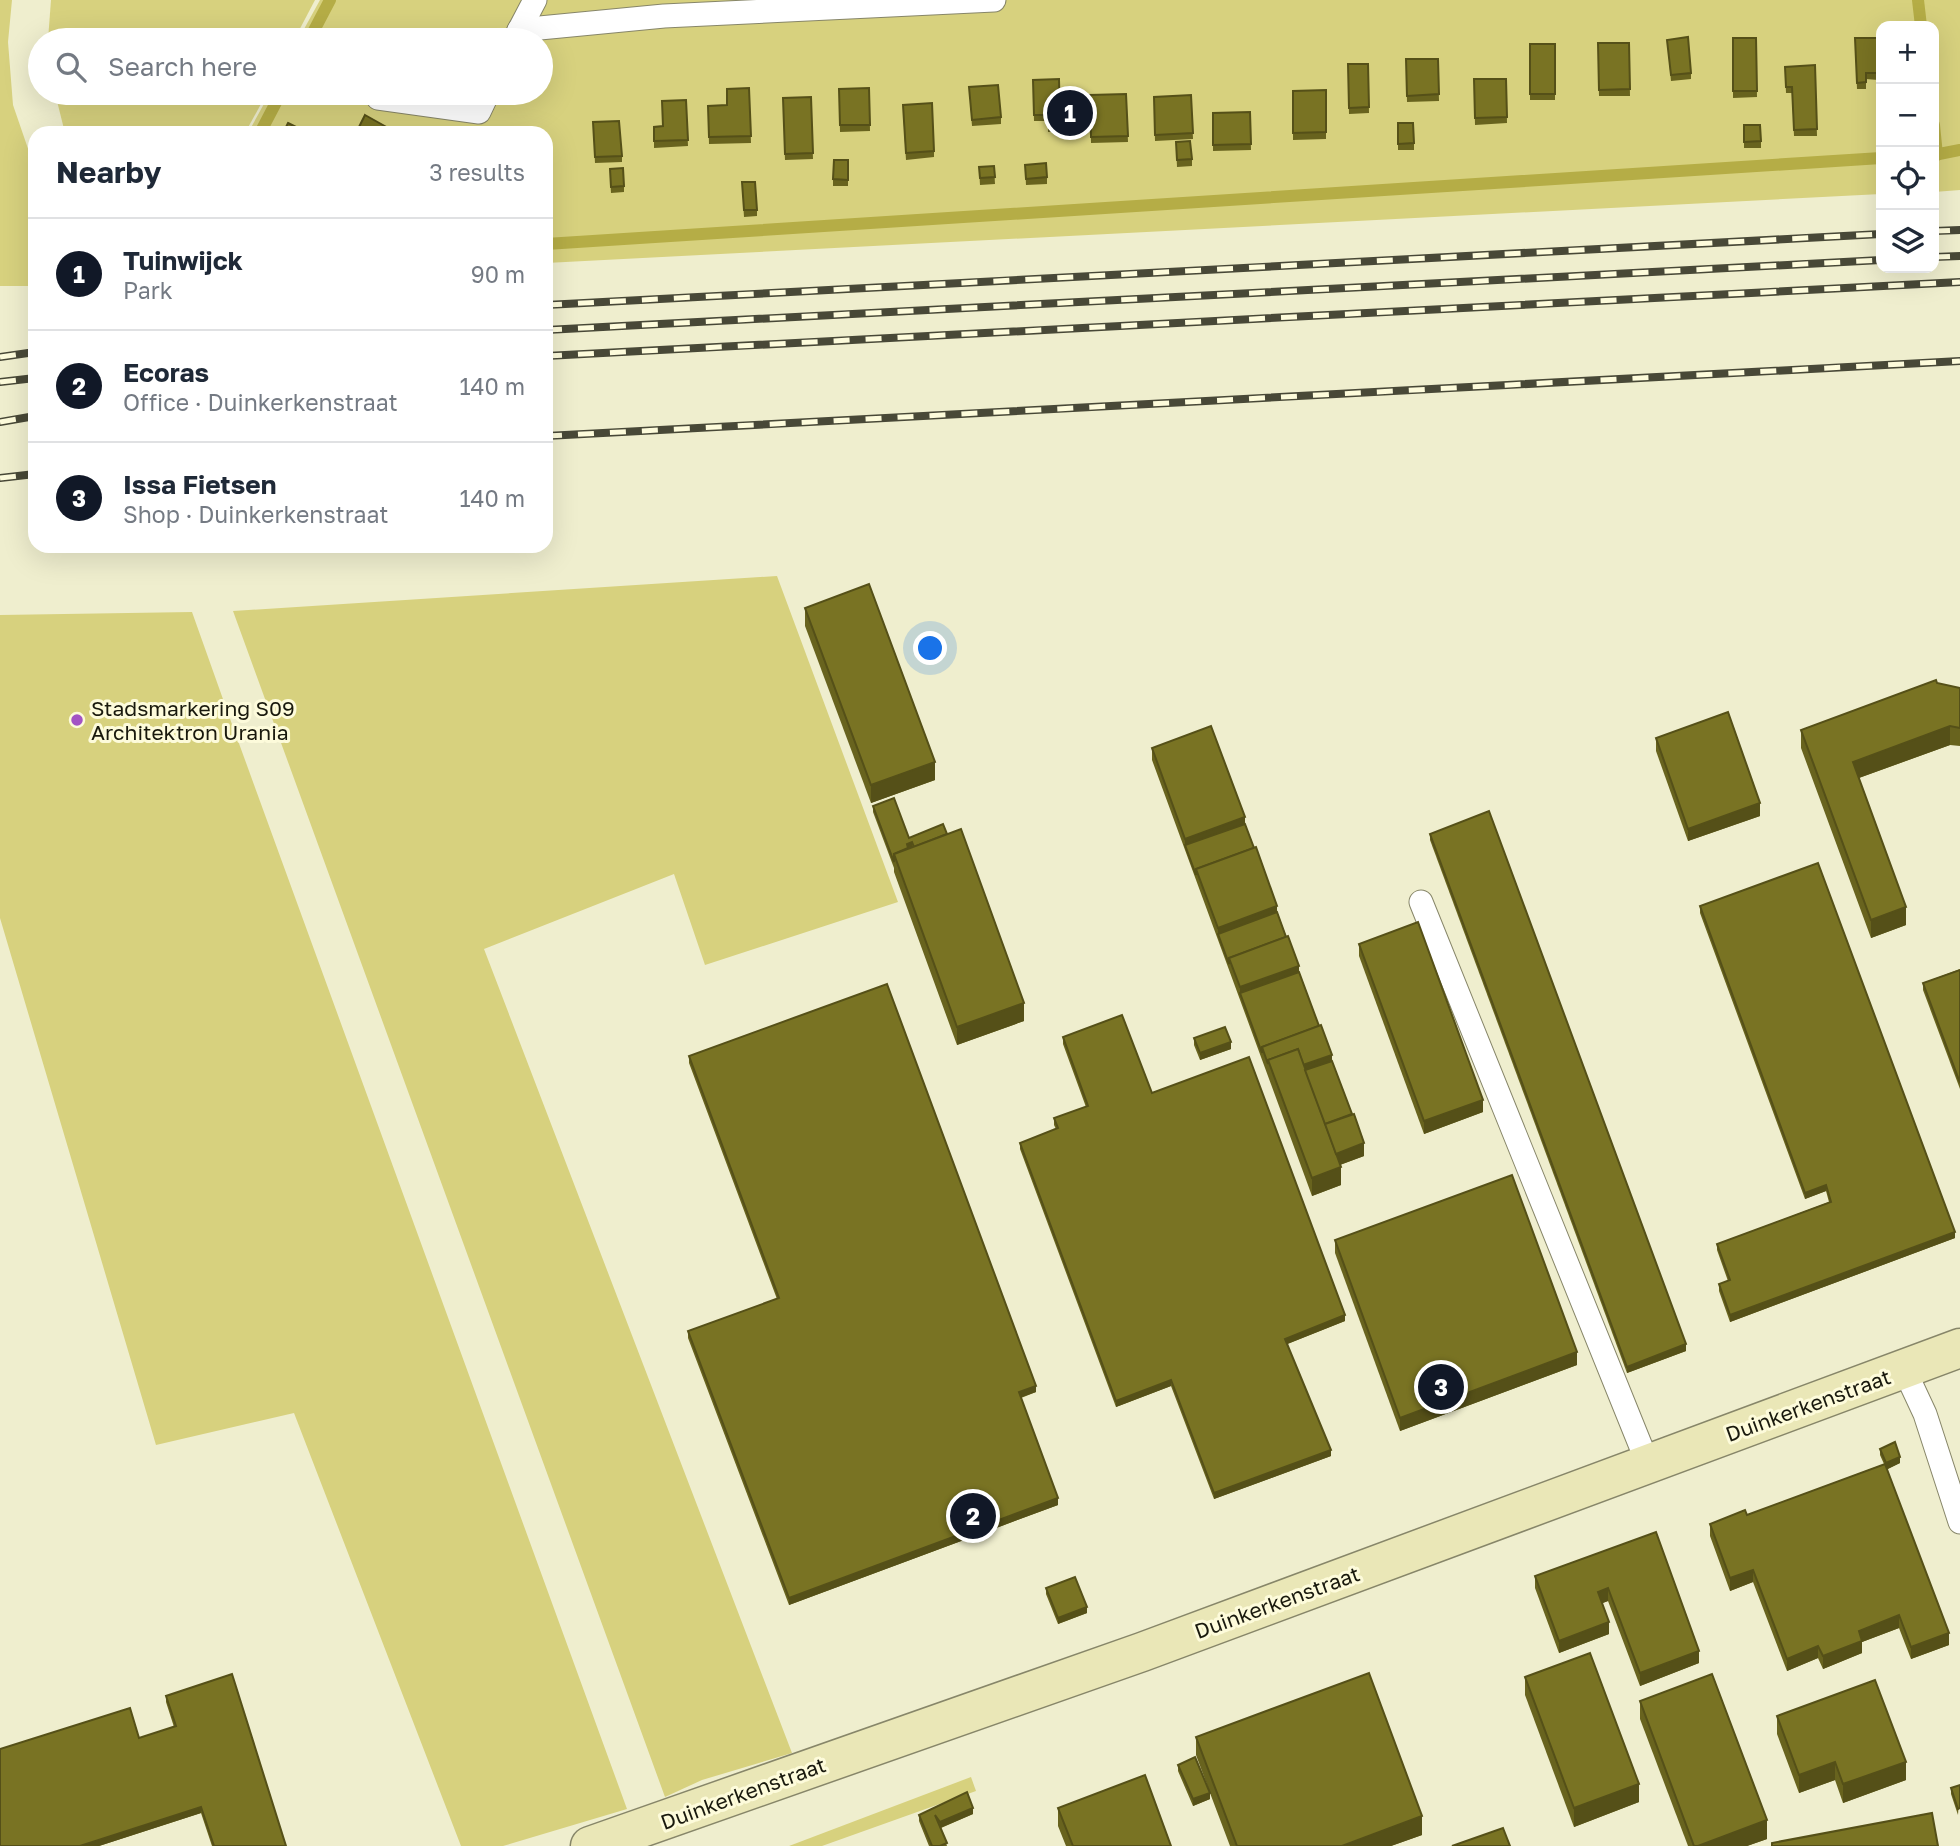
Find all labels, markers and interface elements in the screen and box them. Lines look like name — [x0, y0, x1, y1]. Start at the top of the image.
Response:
map controls — [1876, 21, 1939, 273]
button: + — [1876, 21, 1939, 84]
search box — [28, 28, 553, 105]
icon: search — [52, 48, 90, 86]
text: Search here — [108, 51, 257, 82]
button: − — [1876, 84, 1939, 147]
pin: 1 — [1047, 87, 1093, 139]
button: locate — [1876, 147, 1939, 210]
text: Nearby — [56, 154, 161, 190]
text: 3 results — [429, 158, 525, 186]
button: layers — [1876, 210, 1939, 273]
text: Tuinwijck — [123, 245, 243, 276]
text: 1 — [73, 260, 85, 288]
text: 90 m — [471, 260, 525, 288]
text: Park — [123, 276, 173, 304]
text: Ecoras — [123, 357, 209, 388]
text: 2 — [72, 372, 86, 400]
text: 140 m — [459, 372, 525, 400]
text: Office · Duinkerkenstraat — [123, 388, 398, 416]
text: Issa Fietsen — [123, 469, 276, 500]
text: 3 — [72, 484, 86, 512]
text: 140 m — [459, 484, 525, 512]
text: Shop · Duinkerkenstraat — [123, 500, 389, 528]
your location — [913, 631, 947, 665]
place label: Stadsmarkering S09 Architektron Urania — [91, 695, 295, 745]
marker: Stadsmarkering S09 Architektron Urania — [69, 712, 85, 728]
pin: 3 — [1418, 1361, 1464, 1413]
street label: Duinkerkenstraat — [1722, 1363, 1894, 1447]
pin: 2 — [950, 1490, 996, 1542]
street label: Duinkerkenstraat — [1191, 1560, 1363, 1644]
street label: Duinkerkenstraat — [657, 1751, 829, 1835]

